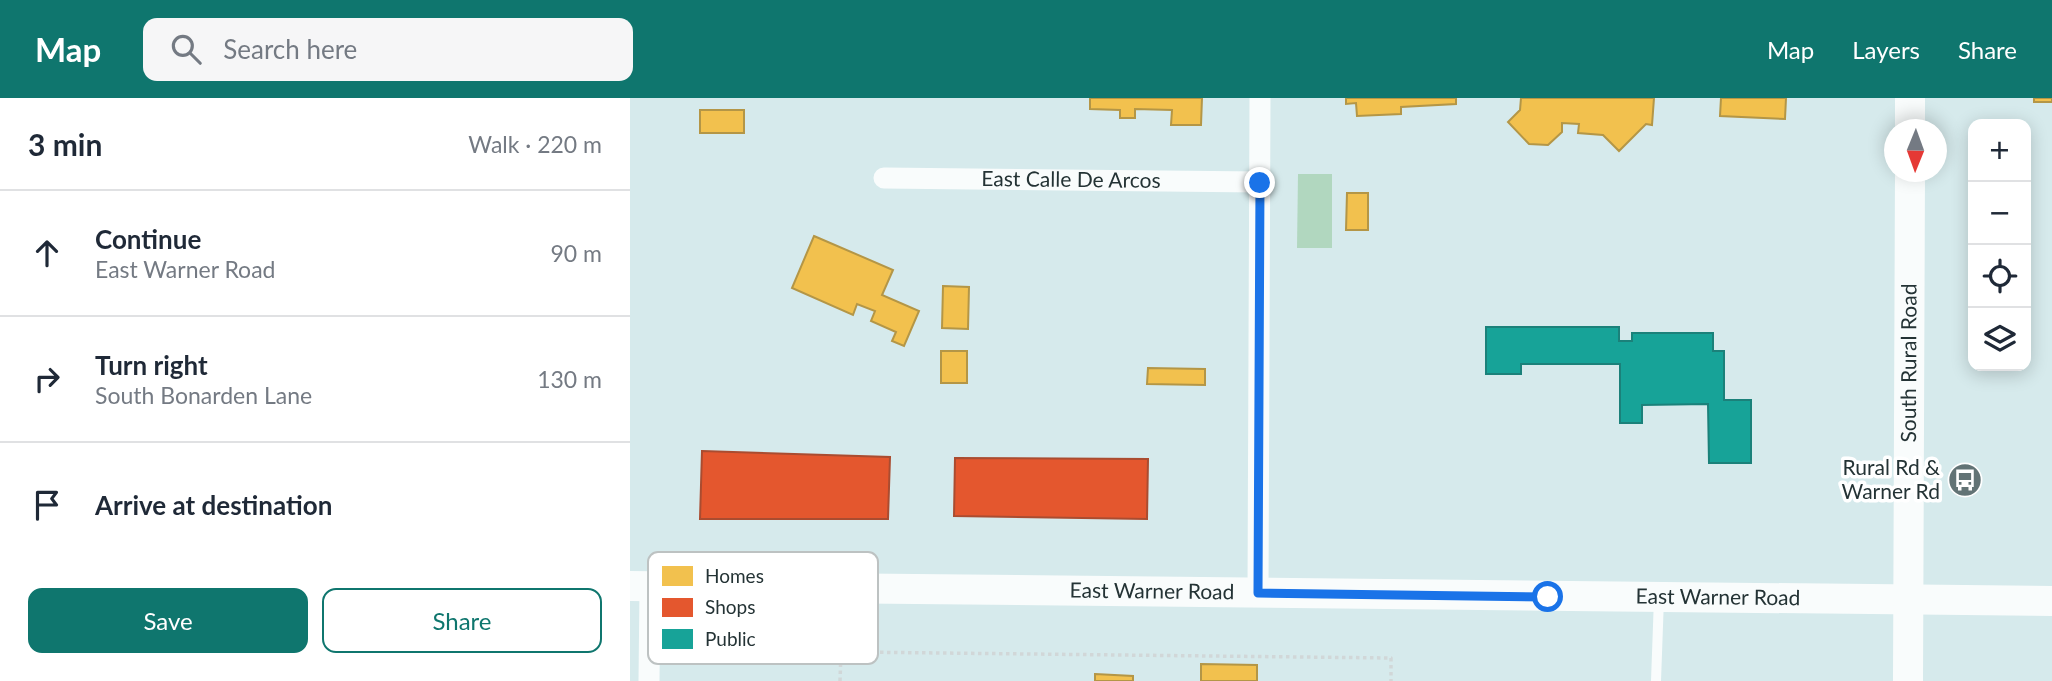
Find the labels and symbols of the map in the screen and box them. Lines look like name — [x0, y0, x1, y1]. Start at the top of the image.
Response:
north arrow — [1884, 119, 1947, 182]
street label: East Calle De Arcos — [981, 165, 1161, 192]
route end — [1244, 167, 1275, 198]
street label: South Rural Road — [1895, 283, 1921, 443]
place label: Rural Rd & Warner Rd — [1842, 454, 1940, 503]
bus stop icon: Rural Rd & Warner Rd — [1946, 461, 1984, 499]
legend — [648, 552, 878, 664]
text: Homes — [705, 564, 764, 587]
street label: East Warner Road — [1069, 577, 1235, 603]
route start — [1532, 581, 1563, 612]
street label: East Warner Road — [1635, 583, 1801, 609]
text: Shops — [705, 595, 755, 618]
text: Public — [705, 627, 756, 650]

